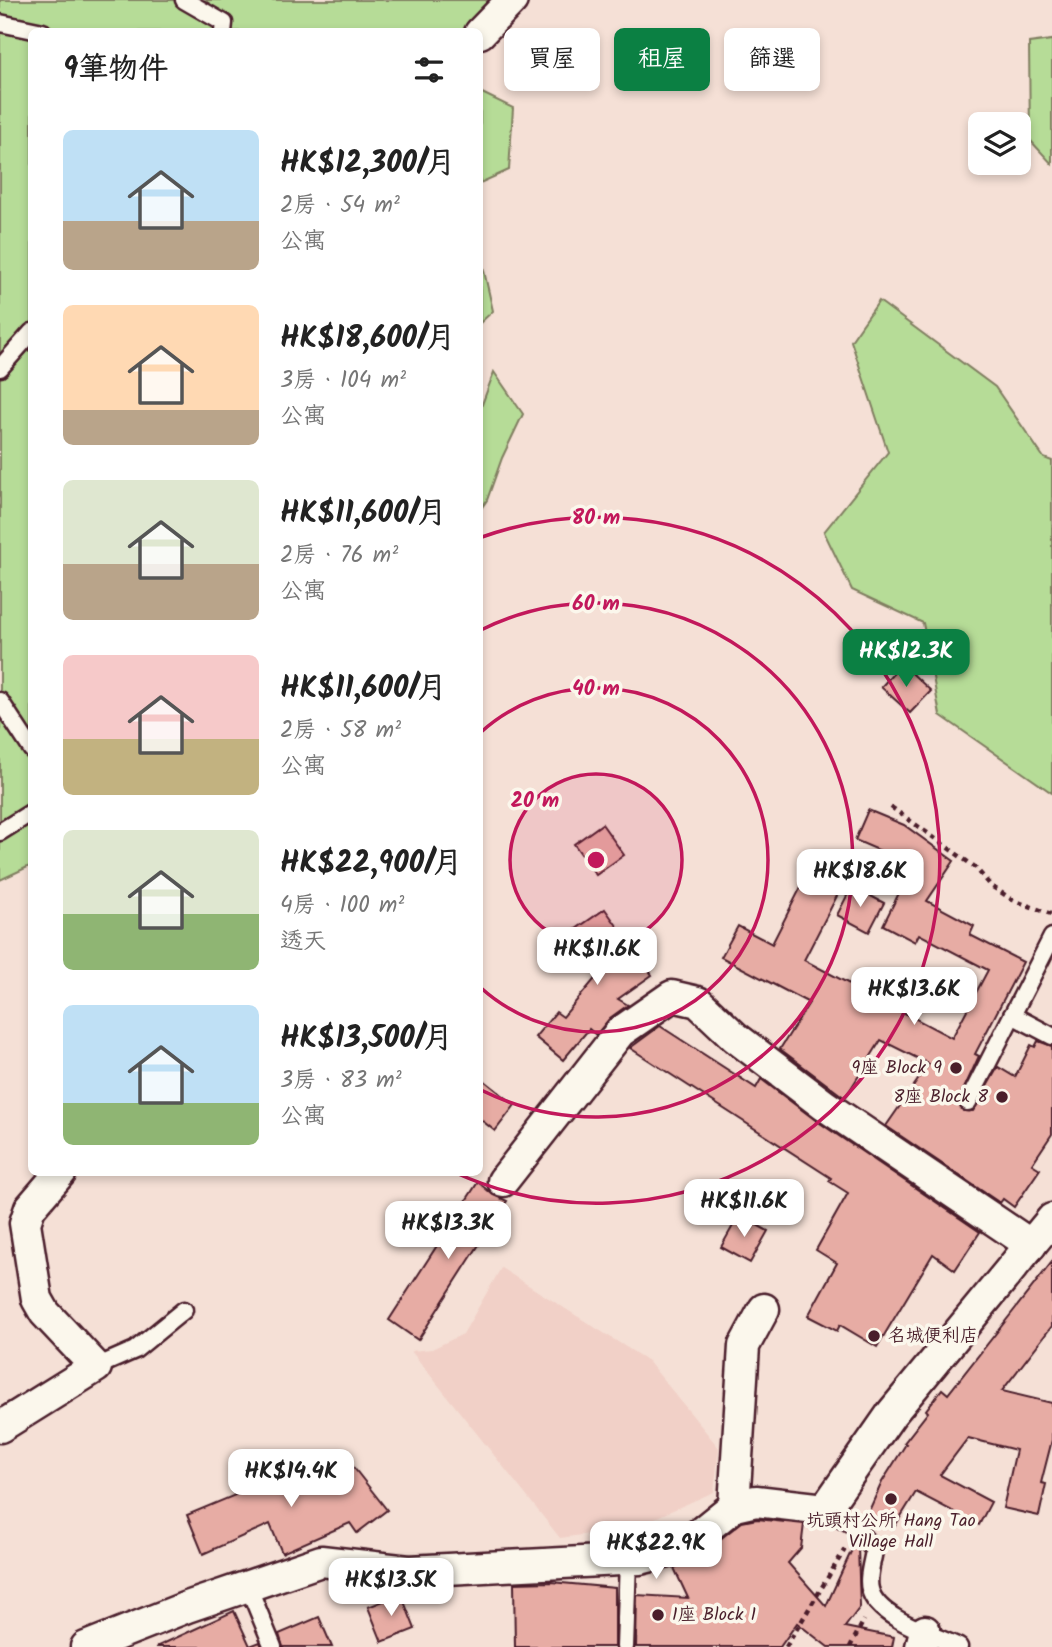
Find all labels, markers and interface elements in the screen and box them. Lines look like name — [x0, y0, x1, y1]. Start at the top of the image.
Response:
chip: 買屋 — [504, 28, 600, 91]
chip: 租屋 — [614, 28, 710, 91]
chip: 篩選 — [724, 28, 820, 91]
text: 9筆物件 — [63, 46, 168, 94]
icon: filters — [410, 51, 448, 89]
map controls — [968, 112, 1031, 175]
button: layers — [968, 112, 1031, 175]
text: HK$12,300/月 — [280, 140, 455, 188]
icon: home — [119, 158, 203, 242]
text: 2房 · 54 m² — [280, 188, 400, 224]
text: 公寓 — [280, 224, 326, 260]
text: HK$18,600/月 — [280, 315, 455, 363]
icon: home — [119, 333, 203, 417]
text: 3房 · 104 m² — [280, 363, 406, 399]
text: 公寓 — [280, 399, 326, 435]
text: HK$11,600/月 — [280, 490, 447, 538]
text: 80 m — [572, 502, 620, 535]
icon: home — [119, 508, 203, 592]
text: 2房 · 76 m² — [280, 538, 398, 574]
text: 公寓 — [280, 574, 326, 610]
text: 60 m — [572, 588, 620, 621]
pin: HK$12.3K — [834, 630, 978, 689]
text: HK$12.3K — [859, 634, 953, 670]
text: HK$11,600/月 — [280, 665, 447, 713]
text: 40 m — [572, 673, 620, 706]
icon: home — [119, 683, 203, 767]
text: 2房 · 58 m² — [280, 713, 401, 749]
text: 公寓 — [280, 749, 326, 785]
text: 20 m — [511, 785, 559, 818]
text: HK$22,900/月 — [280, 840, 463, 888]
centre of rings — [584, 848, 608, 872]
pin: HK$18.6K — [788, 850, 932, 909]
text: HK$18.6K — [813, 854, 907, 890]
icon: home — [119, 858, 203, 942]
text: 4房 · 100 m² — [280, 888, 404, 924]
text: 透天 — [280, 924, 326, 960]
pin: HK$11.6K — [525, 928, 669, 987]
text: HK$11.6K — [553, 932, 641, 968]
pin: HK$13.6K — [842, 968, 986, 1027]
text: HK$13.6K — [867, 972, 961, 1008]
text: HK$13,500/月 — [280, 1015, 453, 1063]
icon: home — [119, 1033, 203, 1117]
place label: 9座 Block 9 — [852, 1054, 942, 1083]
marker: 9座 Block 9 — [948, 1060, 964, 1076]
text: 3房 · 83 m² — [280, 1063, 402, 1099]
place label: 8座 Block 8 — [893, 1083, 988, 1112]
marker: 8座 Block 8 — [994, 1089, 1010, 1105]
text: 公寓 — [280, 1099, 326, 1135]
pin: HK$11.6K — [672, 1180, 816, 1239]
text: HK$11.6K — [700, 1184, 788, 1220]
pin: HK$13.3K — [376, 1202, 520, 1261]
text: HK$13.3K — [401, 1206, 495, 1242]
place label: 名城便利店 — [888, 1322, 978, 1351]
marker: 名城便利店 — [866, 1328, 882, 1344]
pin: HK$14.4K — [219, 1450, 363, 1509]
text: HK$14.4K — [244, 1454, 338, 1490]
marker: 坑頭村公所 Hang Tao Village Hall — [883, 1491, 899, 1507]
place label: 坑頭村公所 Hang Tao Village Hall — [806, 1507, 976, 1557]
pin: HK$22.9K — [584, 1522, 728, 1581]
text: HK$22.9K — [606, 1526, 706, 1562]
pin: HK$13.5K — [319, 1558, 463, 1618]
text: HK$13.5K — [345, 1563, 437, 1599]
place label: 1座 Block 1 — [672, 1601, 756, 1630]
marker: 1座 Block 1 — [650, 1607, 666, 1623]

